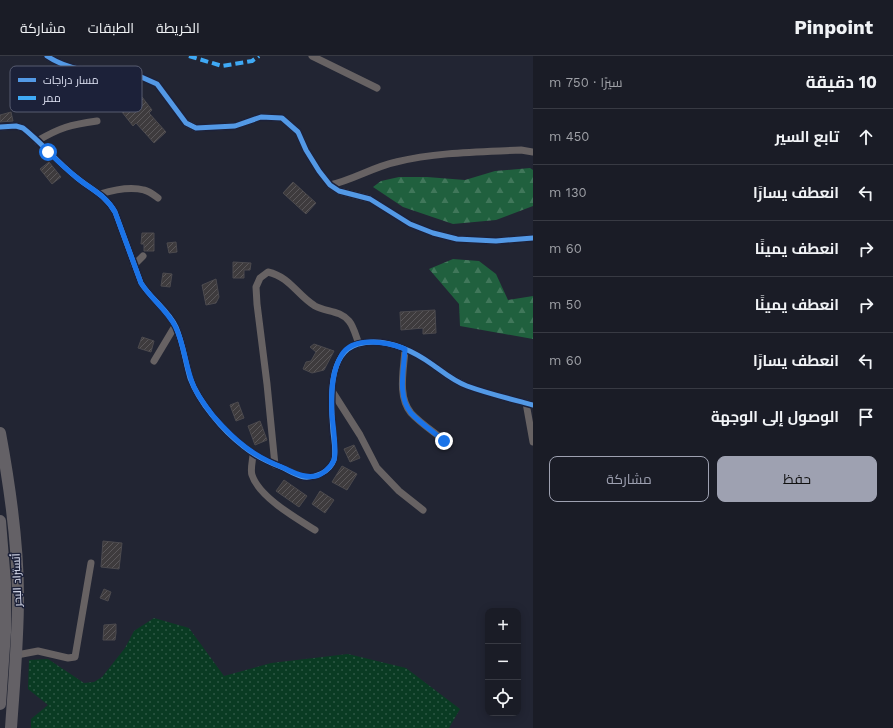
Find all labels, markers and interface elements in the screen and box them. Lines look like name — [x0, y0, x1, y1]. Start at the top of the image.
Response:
text: Pinpoint — [794, 16, 873, 39]
text: مشاركة — [20, 20, 66, 36]
text: الطبقات — [88, 20, 134, 36]
text: الخريطة — [156, 20, 200, 36]
legend — [10, 66, 142, 112]
text: 10 دقيقة — [806, 72, 877, 92]
text: مسار دراجات — [43, 74, 99, 87]
text: سيرًا · 750 m — [549, 75, 623, 90]
text: ممر — [42, 92, 61, 105]
icon: ahead — [855, 126, 877, 148]
text: تابع السير — [775, 128, 839, 146]
text: 450 m — [549, 129, 589, 144]
route start — [39, 143, 57, 161]
icon: left — [855, 182, 877, 204]
text: انعطف يسارًا — [753, 184, 839, 202]
text: 130 m — [549, 185, 587, 200]
icon: right — [855, 238, 877, 260]
text: انعطف يمينًا — [755, 240, 839, 258]
text: 60 m — [549, 241, 582, 256]
icon: right — [855, 294, 877, 316]
text: انعطف يمينًا — [755, 296, 839, 314]
text: 50 m — [549, 297, 581, 312]
icon: left — [855, 350, 877, 372]
text: انعطف يسارًا — [753, 352, 839, 370]
text: 60 m — [549, 353, 582, 368]
icon: arrive — [855, 406, 877, 428]
text: الوصول إلى الوجهة — [711, 408, 839, 426]
route end — [435, 432, 453, 450]
button: مشاركة — [549, 456, 709, 502]
button: حفظ — [717, 456, 877, 502]
street label: أتستراد البحر — [9, 553, 24, 608]
map controls — [485, 608, 521, 716]
button: + — [485, 608, 521, 644]
button: − — [485, 644, 521, 680]
button: locate — [485, 680, 521, 716]

